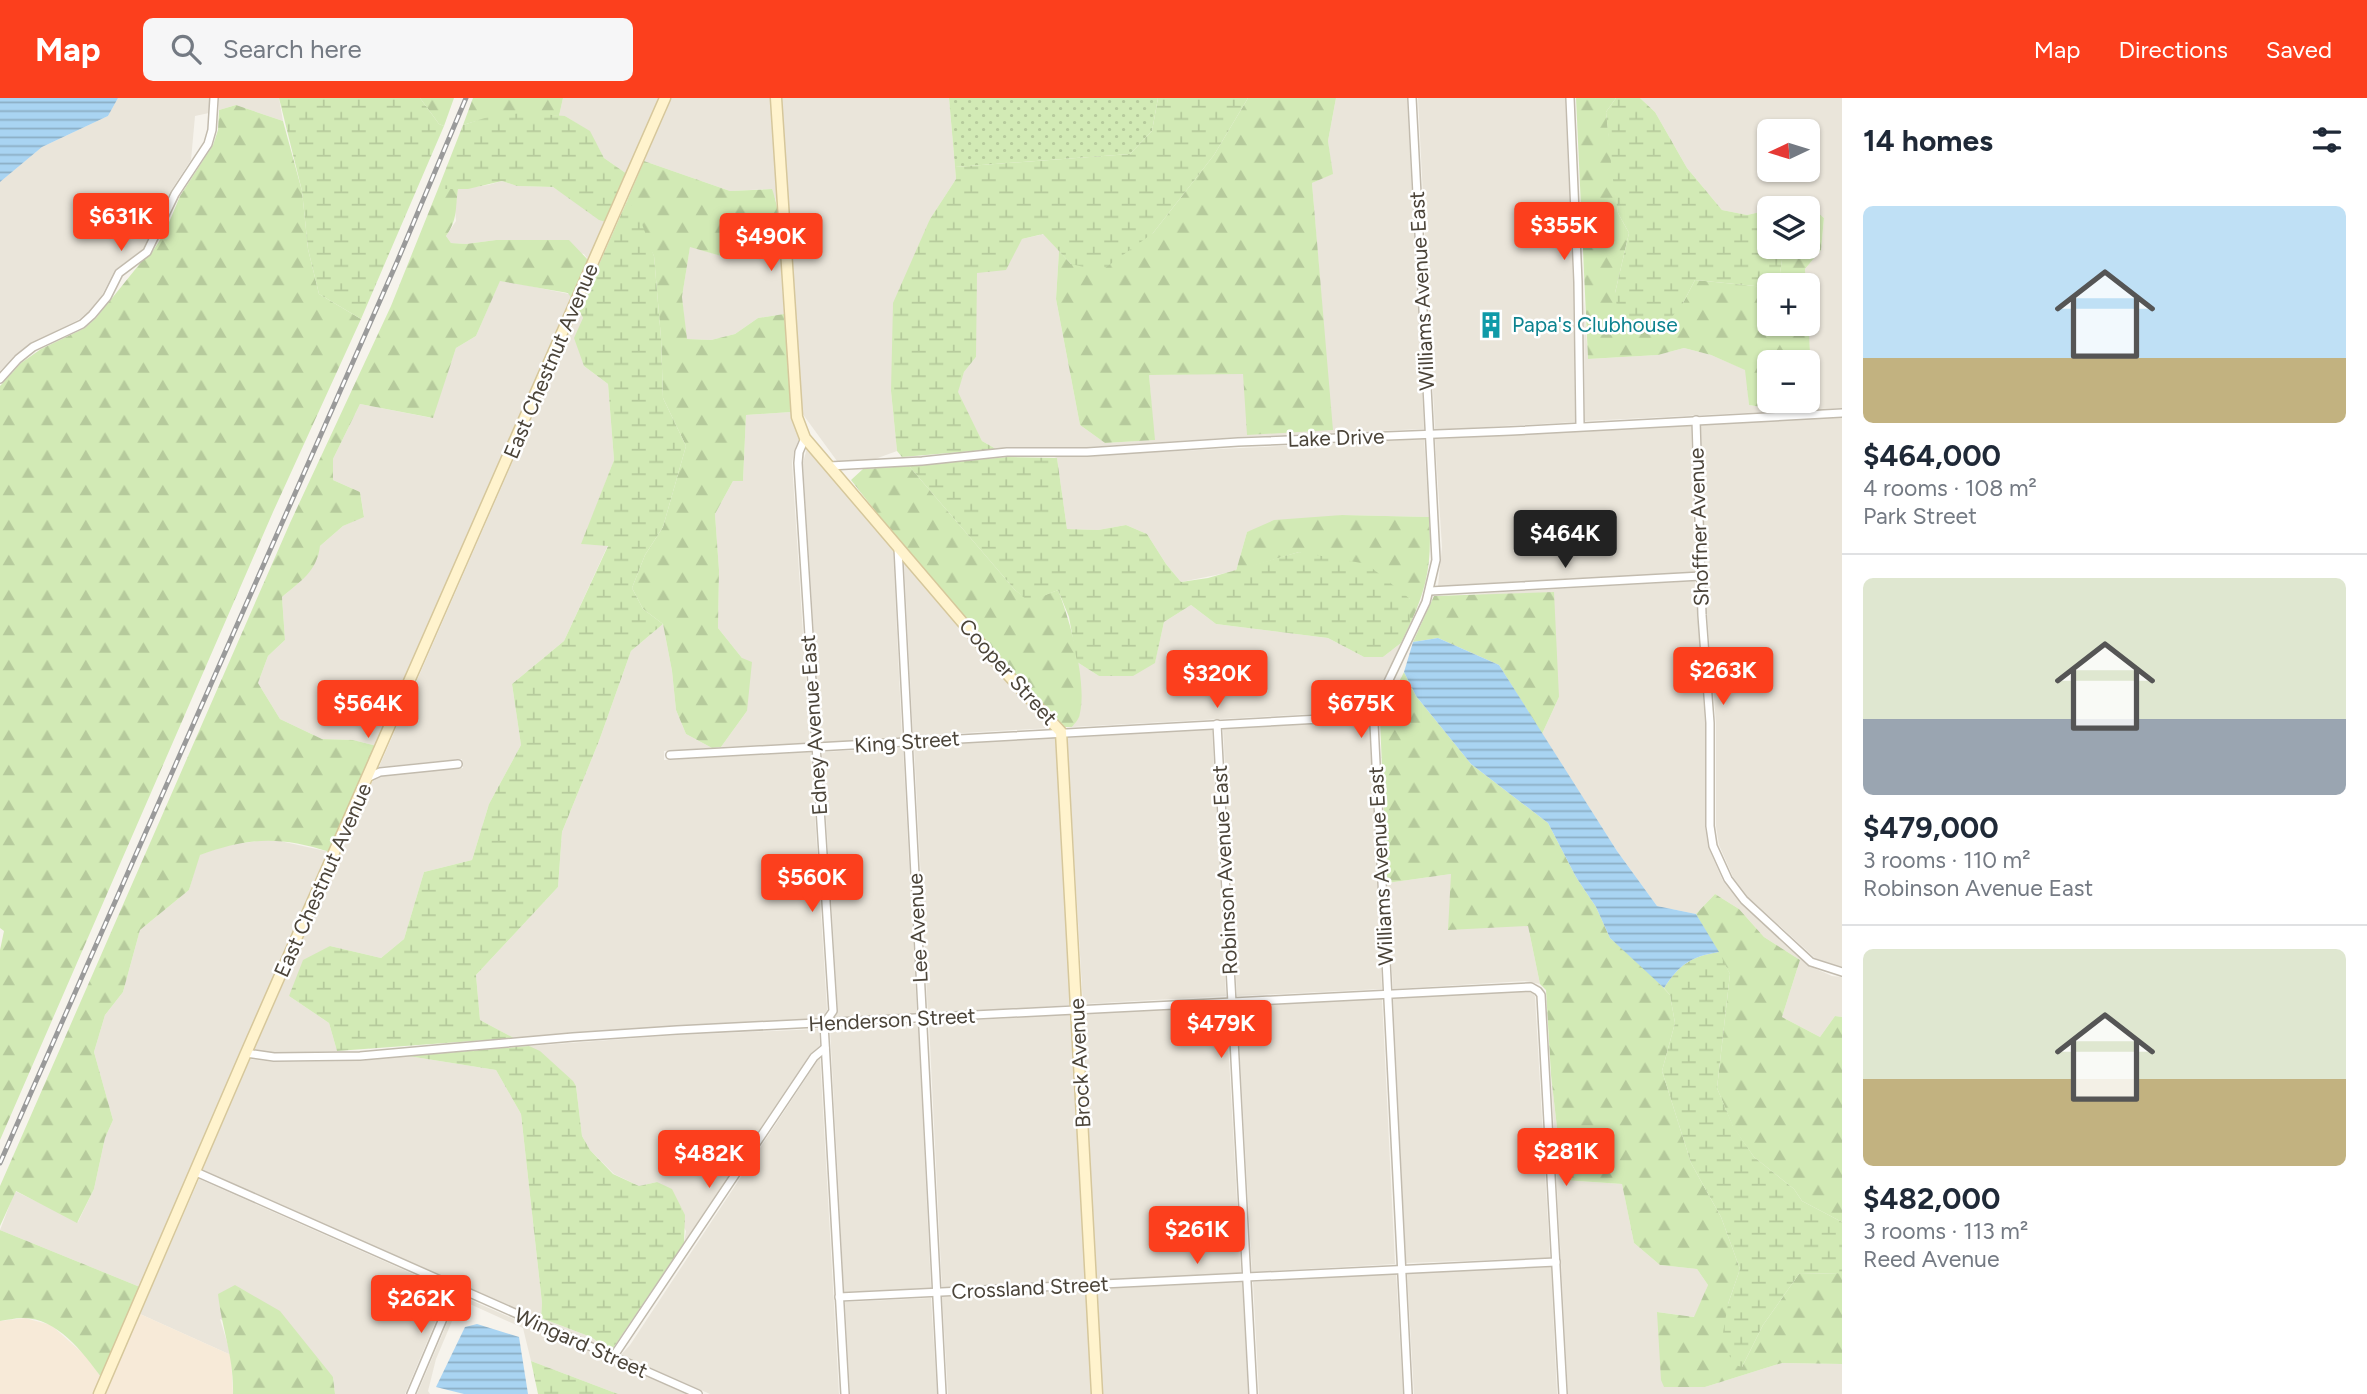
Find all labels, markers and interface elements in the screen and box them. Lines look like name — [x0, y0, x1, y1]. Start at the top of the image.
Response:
search box — [143, 18, 633, 81]
text: Map — [35, 30, 101, 69]
icon: search — [167, 30, 205, 68]
text: Search here — [223, 33, 362, 65]
text: Map — [2034, 35, 2080, 64]
text: Directions — [2118, 35, 2228, 64]
text: Saved — [2266, 35, 2332, 64]
north arrow — [1757, 119, 1820, 182]
map controls — [1757, 119, 1820, 413]
icon: filters — [2308, 121, 2346, 159]
text: 14 homes — [1863, 122, 1993, 159]
street label: Williams Avenue East — [1404, 191, 1439, 391]
pin: $631K — [72, 194, 170, 253]
button: layers — [1757, 196, 1820, 259]
text: $631K — [89, 202, 153, 230]
pin: $355K — [1515, 202, 1613, 262]
text: $355K — [1530, 211, 1598, 239]
pin: $490K — [722, 214, 820, 273]
text: $490K — [736, 222, 806, 250]
icon: home — [2042, 251, 2168, 377]
street label: East Chestnut Avenue — [498, 259, 603, 462]
button: + — [1757, 273, 1820, 336]
building icon: Papa's Clubhouse — [1476, 310, 1506, 340]
place label: Papa's Clubhouse — [1512, 312, 1678, 337]
button: − — [1757, 350, 1820, 413]
street label: Lake Drive — [1287, 423, 1385, 452]
text: $464,000 — [1863, 437, 2001, 474]
street label: Shoffner Avenue — [1683, 447, 1714, 607]
text: 4 rooms · 108 m² — [1863, 474, 2037, 502]
text: Park Street — [1863, 502, 1977, 530]
pin: $464K — [1516, 510, 1614, 570]
text: $464K — [1530, 519, 1600, 547]
street label: Cooper Street — [954, 613, 1063, 730]
icon: home — [2042, 623, 2168, 749]
street label: Edney Avenue East — [795, 634, 832, 816]
pin: $263K — [1674, 648, 1772, 707]
pin: $320K — [1168, 650, 1266, 710]
text: $263K — [1689, 656, 1757, 684]
text: $320K — [1182, 659, 1252, 687]
pin: $564K — [319, 680, 417, 740]
pin: $675K — [1312, 680, 1410, 740]
text: $564K — [333, 689, 403, 717]
text: $675K — [1327, 689, 1395, 717]
street label: King Street — [853, 725, 961, 758]
street label: Robinson Avenue East — [1207, 764, 1242, 976]
street label: Williams Avenue East — [1363, 766, 1398, 966]
street label: East Chestnut Avenue — [268, 779, 377, 981]
text: $479,000 — [1863, 809, 1999, 846]
text: 3 rooms · 110 m² — [1863, 846, 2030, 874]
pin: $560K — [763, 854, 861, 914]
text: $560K — [777, 863, 847, 891]
street label: Lee Avenue — [902, 872, 933, 984]
text: Robinson Avenue East — [1863, 874, 2093, 902]
icon: home — [2042, 994, 2168, 1120]
street label: Brock Avenue — [1064, 998, 1095, 1129]
pin: $479K — [1172, 1000, 1270, 1060]
street label: Henderson Street — [808, 1003, 976, 1036]
text: $479K — [1187, 1009, 1255, 1037]
pin: $281K — [1517, 1128, 1615, 1188]
pin: $482K — [660, 1130, 758, 1190]
text: $281K — [1533, 1137, 1599, 1165]
text: $482K — [674, 1139, 744, 1167]
text: $482,000 — [1863, 1180, 2000, 1217]
pin: $261K — [1148, 1206, 1246, 1266]
text: $261K — [1165, 1215, 1229, 1243]
text: 3 rooms · 113 m² — [1863, 1217, 2028, 1245]
text: Reed Avenue — [1863, 1245, 1999, 1273]
street label: Crossland Street — [951, 1271, 1109, 1304]
pin: $262K — [372, 1276, 470, 1335]
text: $262K — [387, 1284, 455, 1312]
street label: Wingard Street — [511, 1302, 652, 1383]

